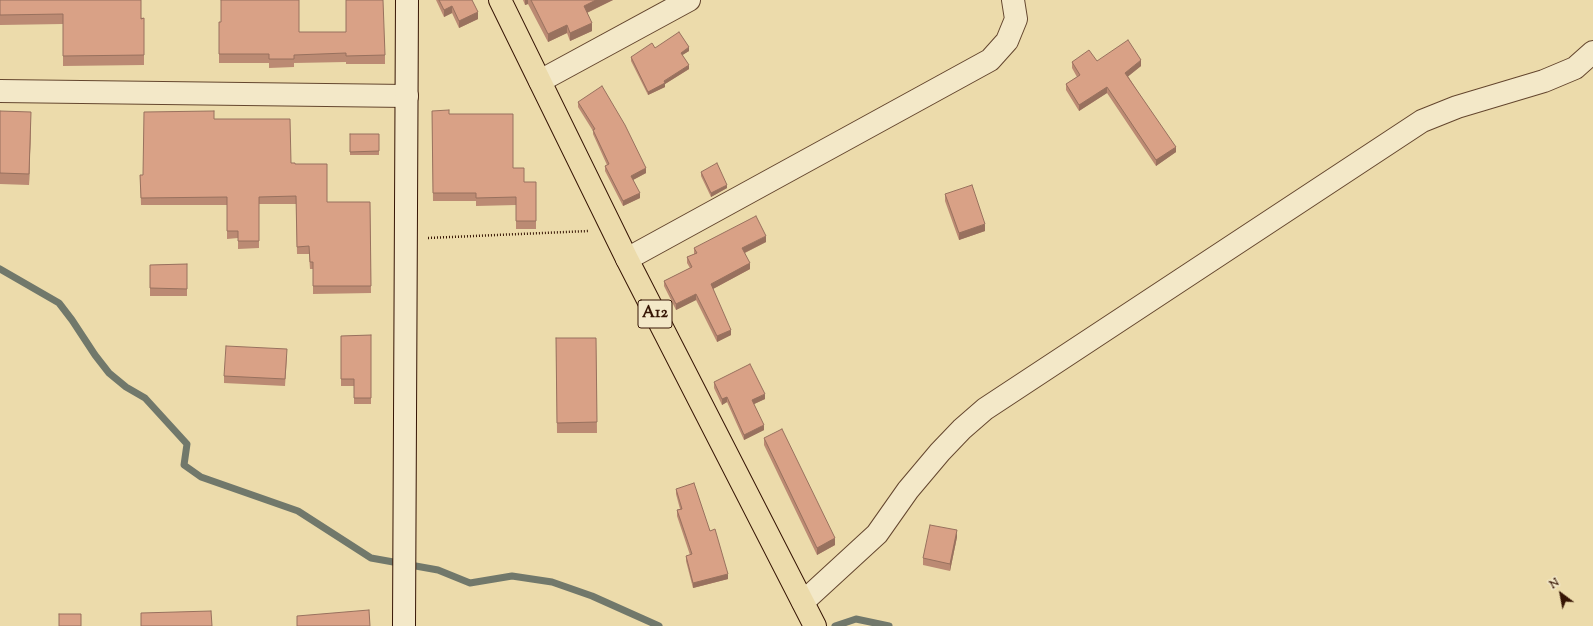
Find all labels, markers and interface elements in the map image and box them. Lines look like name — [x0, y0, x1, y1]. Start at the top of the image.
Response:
road number: A12 — [638, 300, 672, 328]
north arrow — [1541, 574, 1581, 614]
text: N — [1547, 575, 1563, 593]

